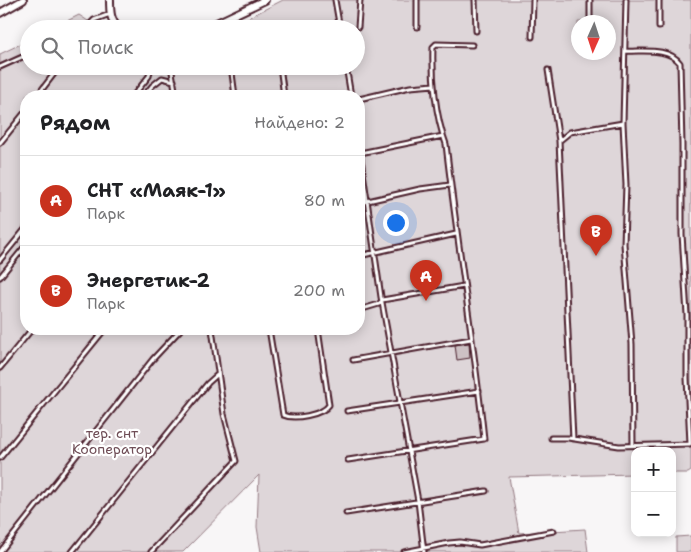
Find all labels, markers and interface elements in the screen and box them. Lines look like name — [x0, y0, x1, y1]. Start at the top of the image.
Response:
north arrow — [571, 15, 616, 60]
search box — [20, 20, 365, 75]
icon: search — [38, 34, 66, 62]
text: Поиск — [78, 35, 133, 60]
text: Рядом — [40, 109, 110, 137]
text: Найдено: 2 — [254, 112, 345, 133]
text: СНТ «Маяк-1» — [87, 178, 226, 203]
text: A — [50, 190, 62, 211]
text: 80 m — [304, 190, 345, 211]
text: Парк — [87, 203, 125, 224]
your location — [383, 210, 409, 236]
pin: B — [580, 215, 612, 256]
pin: A — [410, 260, 442, 301]
text: Энергетик-2 — [87, 268, 210, 293]
text: B — [51, 280, 61, 301]
text: 200 m — [293, 280, 345, 301]
text: Парк — [87, 293, 125, 314]
park label: тер. снт Кооператор — [72, 424, 152, 458]
map controls — [631, 447, 676, 537]
button: + — [631, 447, 676, 492]
button: − — [631, 492, 676, 537]

